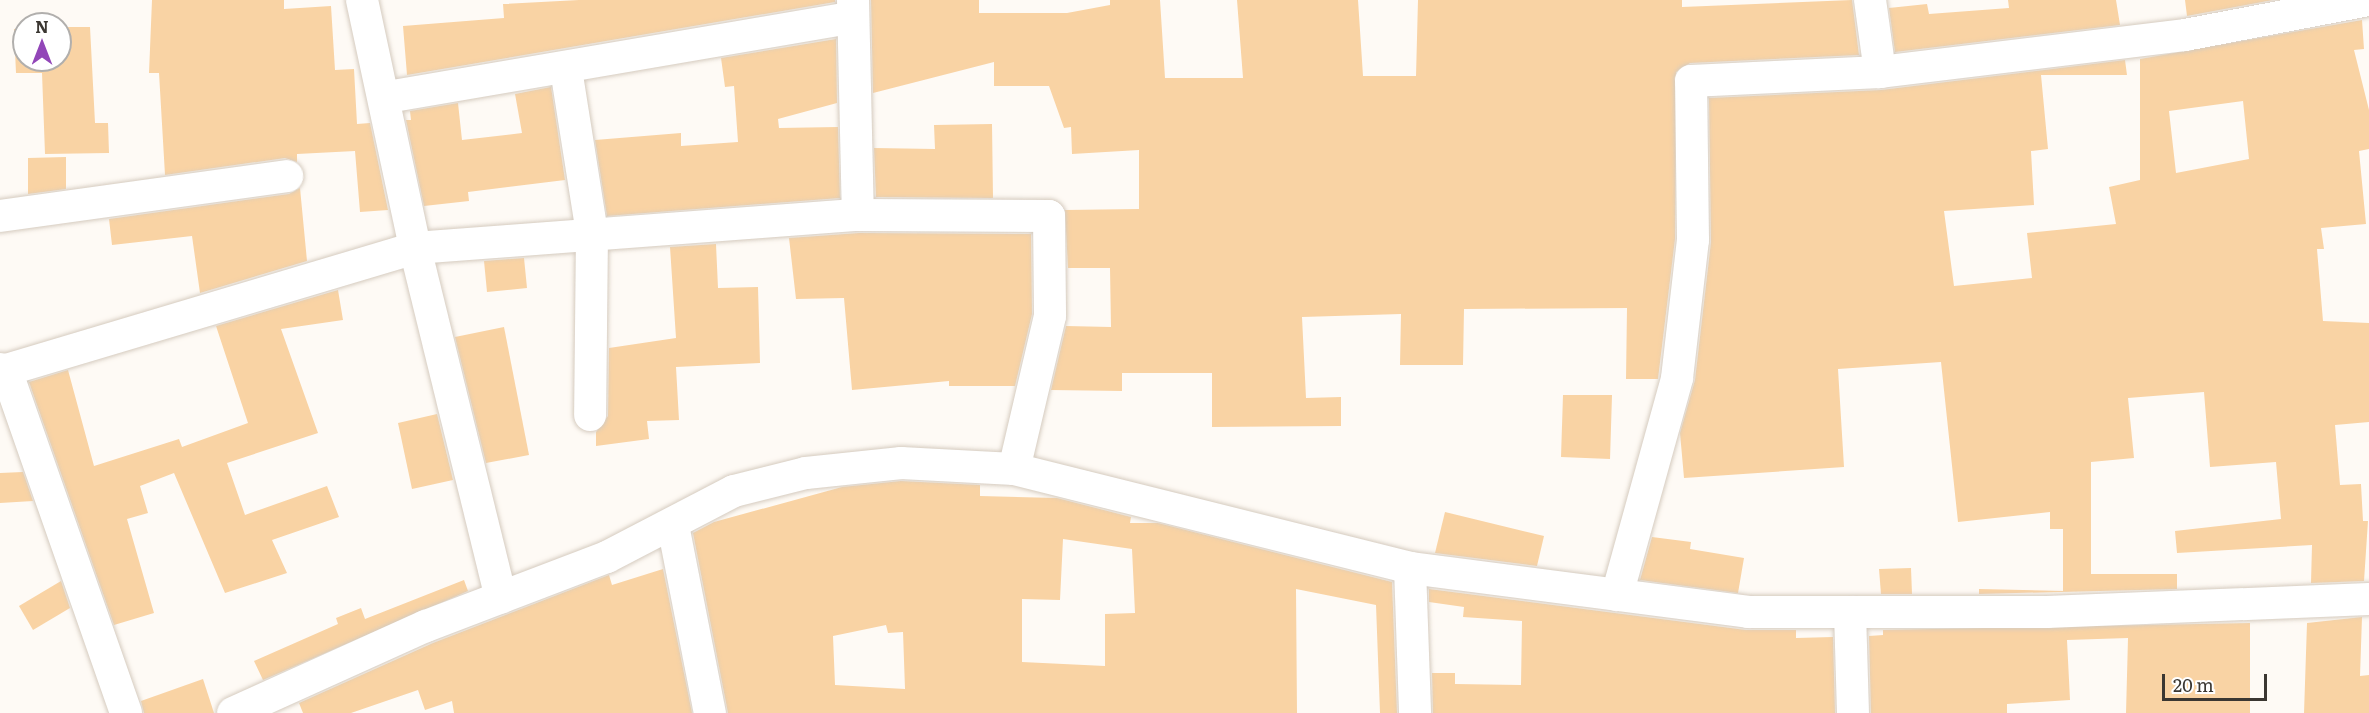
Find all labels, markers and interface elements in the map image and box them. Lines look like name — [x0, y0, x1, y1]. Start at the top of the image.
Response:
north arrow — [12, 12, 72, 72]
text: N — [35, 14, 49, 38]
scale bar — [2165, 662, 2270, 700]
text: 20 m — [2173, 671, 2214, 698]

